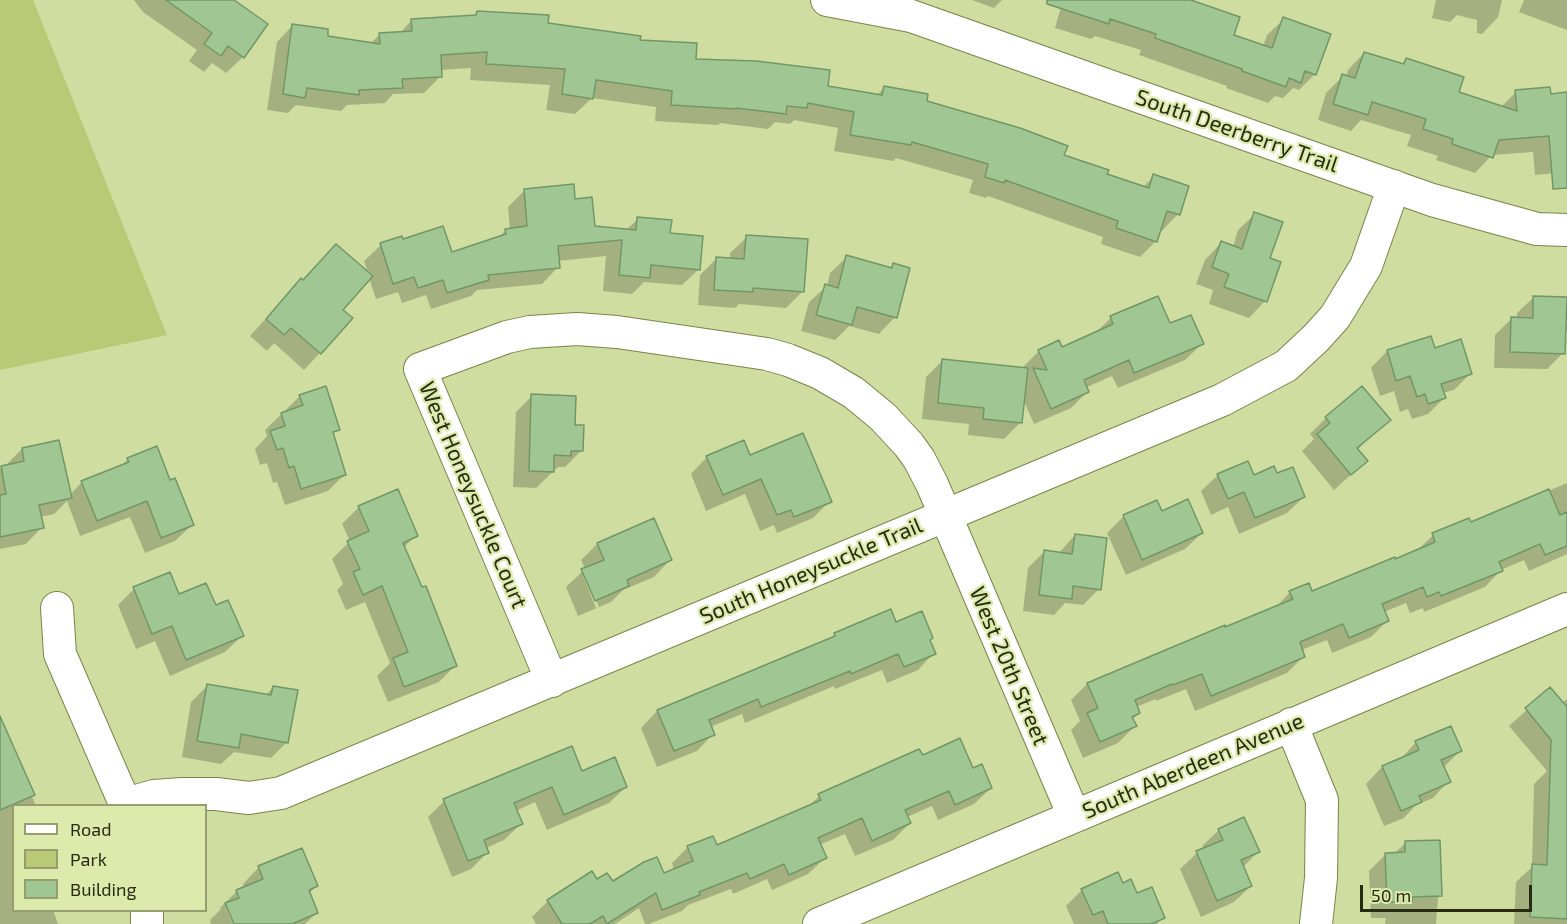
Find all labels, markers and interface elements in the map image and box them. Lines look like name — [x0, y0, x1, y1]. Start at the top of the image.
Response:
street label: South Deerberry Trail — [1132, 84, 1342, 178]
street label: West Honeysuckle Court — [413, 378, 533, 612]
street label: South Honeysuckle Trail — [696, 512, 926, 630]
street label: West 20th Street — [964, 583, 1054, 749]
street label: South Aberdeen Avenue — [1078, 707, 1308, 825]
legend — [12, 804, 207, 912]
text: Road — [70, 818, 111, 840]
text: Park — [70, 848, 107, 870]
scale bar — [1363, 873, 1536, 911]
text: Building — [70, 878, 137, 900]
text: 50 m — [1371, 884, 1411, 906]

